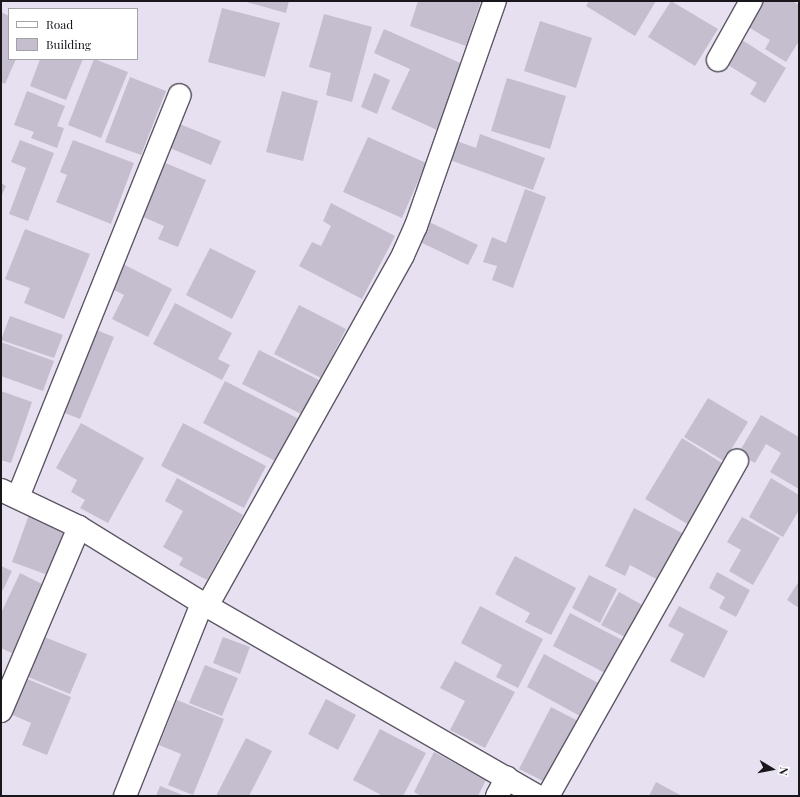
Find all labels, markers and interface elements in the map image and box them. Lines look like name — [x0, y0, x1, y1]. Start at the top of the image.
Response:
legend — [8, 8, 138, 60]
text: Road — [46, 16, 73, 32]
text: Building — [46, 36, 91, 52]
north arrow — [752, 749, 792, 789]
text: N — [776, 766, 792, 776]

